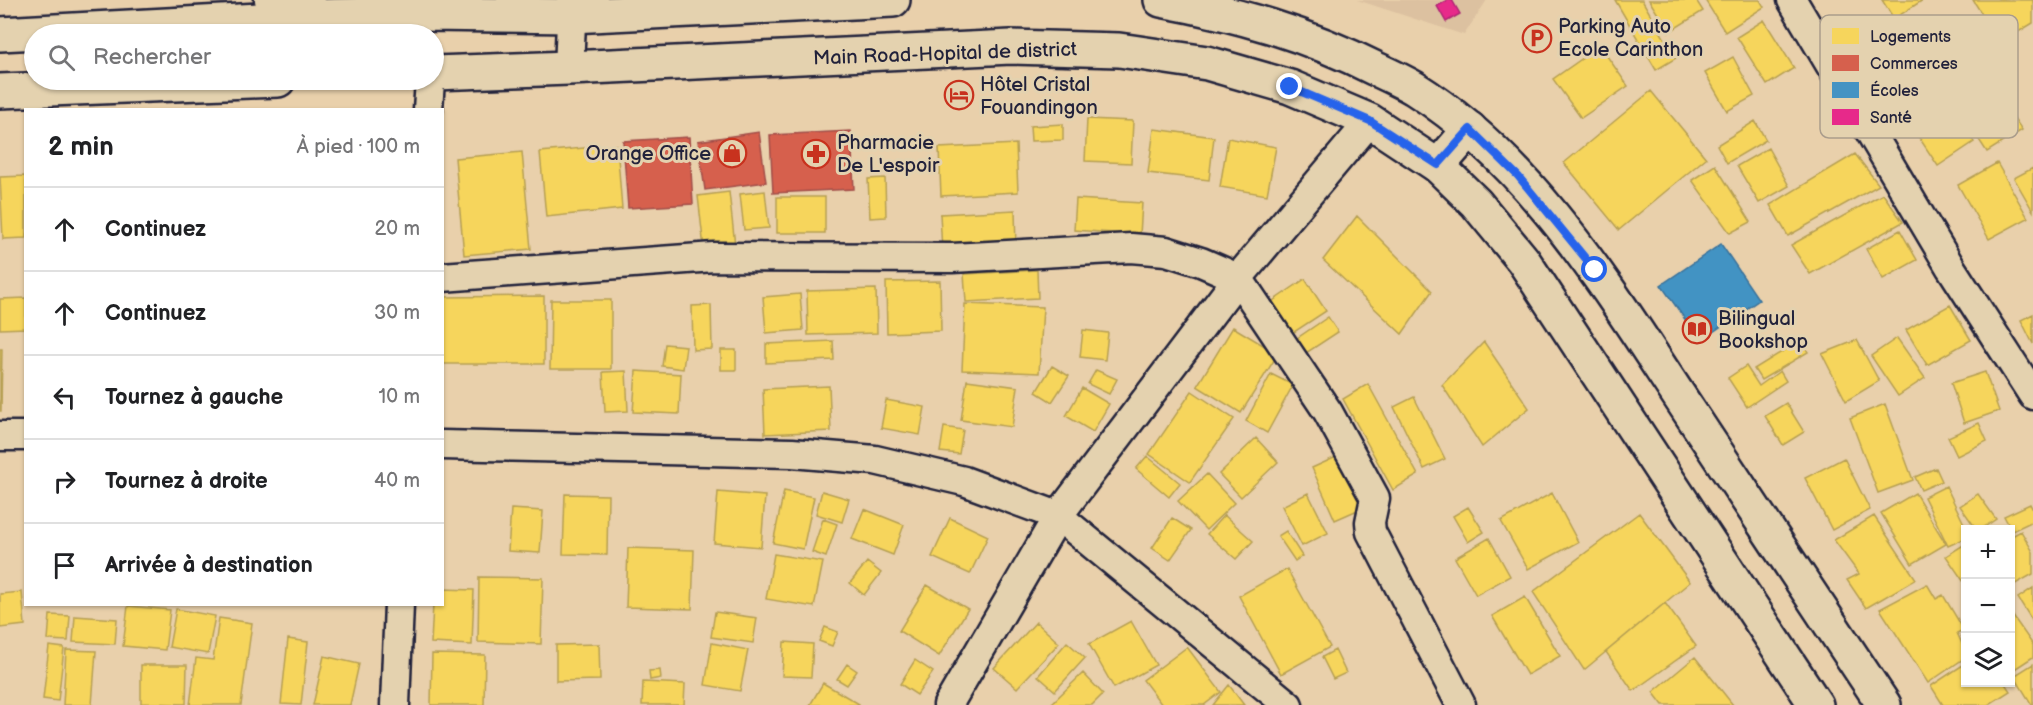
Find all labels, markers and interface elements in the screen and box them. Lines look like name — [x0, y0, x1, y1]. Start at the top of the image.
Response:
place label: Parking Auto Ecole Carinthon — [1558, 15, 1703, 62]
legend — [1820, 15, 2018, 138]
parking icon: Parking Auto Ecole Carinthon — [1521, 22, 1553, 54]
search box — [24, 24, 444, 90]
text: Logements — [1870, 28, 1951, 47]
street label: Main Road-Hopital de district — [813, 37, 1077, 71]
icon: search — [45, 41, 78, 74]
text: Rechercher — [93, 44, 211, 71]
text: Commerces — [1870, 55, 1958, 74]
place label: Hôtel Cristal Fouandingon — [980, 73, 1098, 120]
route end — [1276, 73, 1302, 99]
hotel icon: Hôtel Cristal Fouandingon — [943, 79, 975, 111]
text: Écoles — [1870, 80, 1919, 101]
text: Santé — [1870, 109, 1912, 128]
place label: Pharmacie De L'espoir — [837, 131, 940, 178]
text: 2 min — [48, 132, 114, 163]
text: À pied · 100 m — [297, 135, 420, 159]
shop icon: Orange Office — [716, 137, 748, 169]
pharmacy icon: Pharmacie De L'espoir — [800, 138, 832, 170]
place label: Orange Office — [586, 142, 711, 166]
icon: ahead — [48, 213, 81, 246]
text: Continuez — [105, 216, 206, 243]
text: 20 m — [375, 217, 420, 241]
route start — [1581, 256, 1607, 282]
icon: ahead — [48, 297, 81, 330]
text: Continuez — [105, 300, 206, 327]
text: 30 m — [374, 301, 420, 325]
place label: Bilingual Bookshop — [1718, 307, 1808, 354]
library icon: Bilingual Bookshop — [1681, 313, 1713, 345]
icon: left — [48, 381, 81, 414]
text: Tournez à gauche — [105, 384, 283, 411]
text: 10 m — [379, 385, 420, 409]
icon: right — [48, 465, 81, 498]
text: Tournez à droite — [105, 468, 268, 495]
text: 40 m — [374, 469, 420, 493]
map controls — [1961, 525, 2015, 687]
button: + — [1961, 525, 2015, 579]
icon: arrive — [48, 549, 81, 582]
text: Arrivée à destination — [105, 552, 313, 579]
button: − — [1961, 579, 2015, 633]
button: layers — [1961, 633, 2015, 687]

